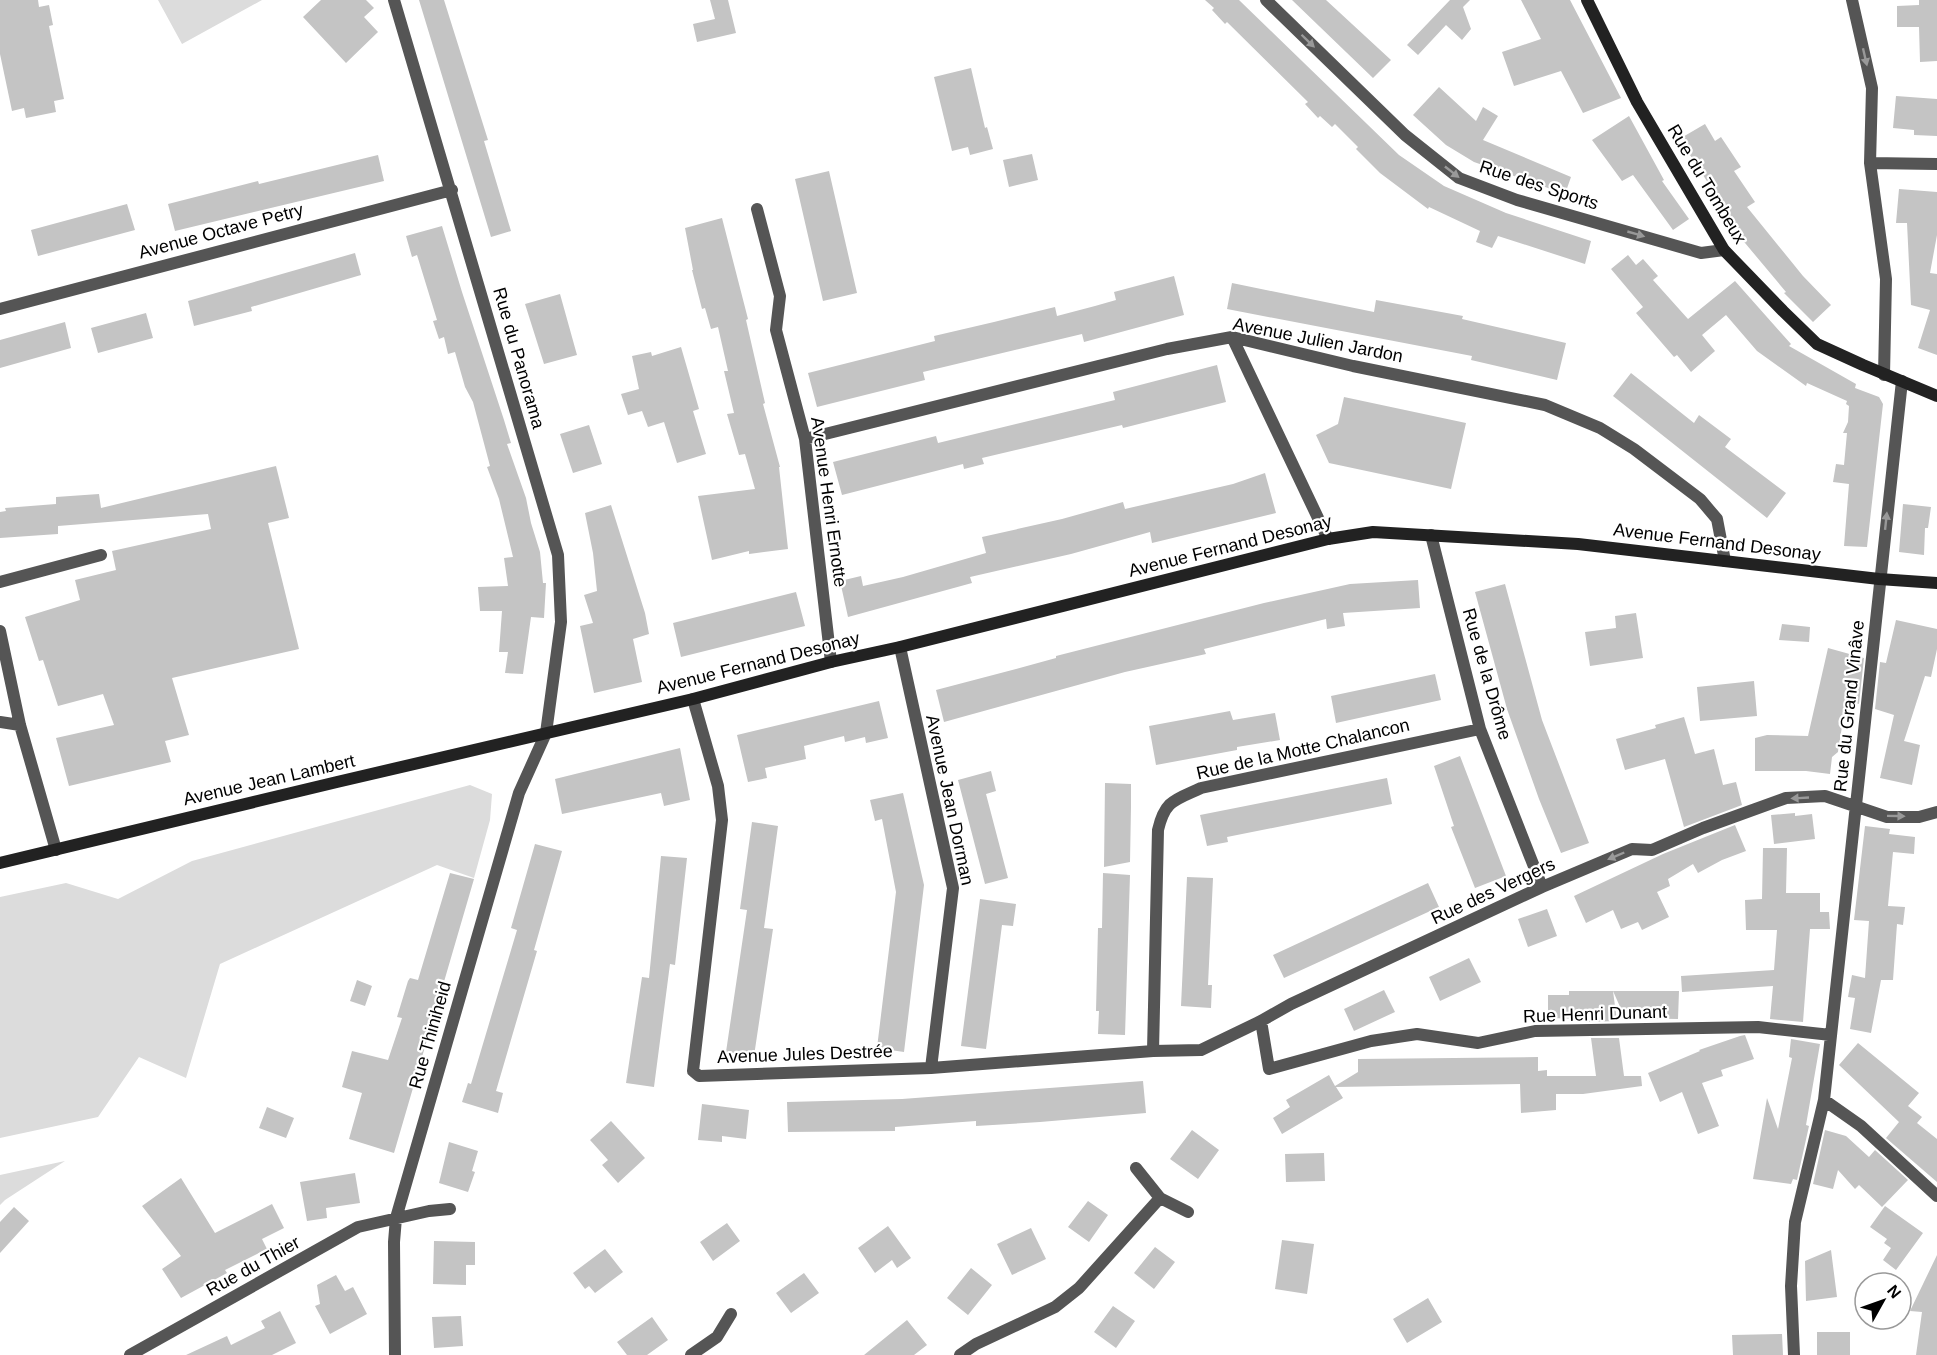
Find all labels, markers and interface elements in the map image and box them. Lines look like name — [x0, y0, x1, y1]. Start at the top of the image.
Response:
one-way arrow — [1301, 33, 1315, 47]
one-way arrow — [1860, 48, 1870, 66]
street label: Rue du Tombeux — [1663, 121, 1751, 247]
street label: Rue des Sports — [1477, 156, 1601, 214]
one-way arrow — [1444, 166, 1460, 178]
street label: Avenue Octave Petry — [136, 199, 306, 263]
one-way arrow — [1627, 230, 1645, 239]
street label: Rue du Panorama — [489, 285, 549, 432]
street label: Avenue Julien Jardon — [1231, 314, 1405, 366]
street label: Avenue Henri Ernotte — [807, 416, 851, 588]
street label: Avenue Fernand Desonay — [1126, 511, 1334, 581]
one-way arrow — [1882, 511, 1891, 530]
street label: Avenue Fernand Desonay — [1612, 519, 1822, 565]
street label: Rue de la Drôme — [1459, 606, 1515, 742]
street label: Rue du Grand Vinâve — [1830, 619, 1868, 793]
street label: Avenue Fernand Desonay — [654, 628, 862, 698]
street label: Avenue Jean Dorman — [922, 713, 978, 887]
street label: Rue de la Motte Chalancon — [1194, 715, 1412, 783]
street label: Avenue Jean Lambert — [181, 750, 357, 810]
one-way arrow — [1790, 793, 1809, 802]
one-way arrow — [1887, 812, 1906, 821]
one-way arrow — [1607, 851, 1625, 861]
street label: Rue des Vergers — [1428, 854, 1558, 928]
street label: Rue Thiniheid — [405, 979, 455, 1091]
street label: Rue Henri Dunant — [1523, 1001, 1667, 1027]
street label: Avenue Jules Destrée — [717, 1041, 893, 1067]
street label: Rue du Thier — [203, 1232, 303, 1300]
north arrow — [1853, 1271, 1913, 1331]
text: N — [1884, 1282, 1904, 1302]

